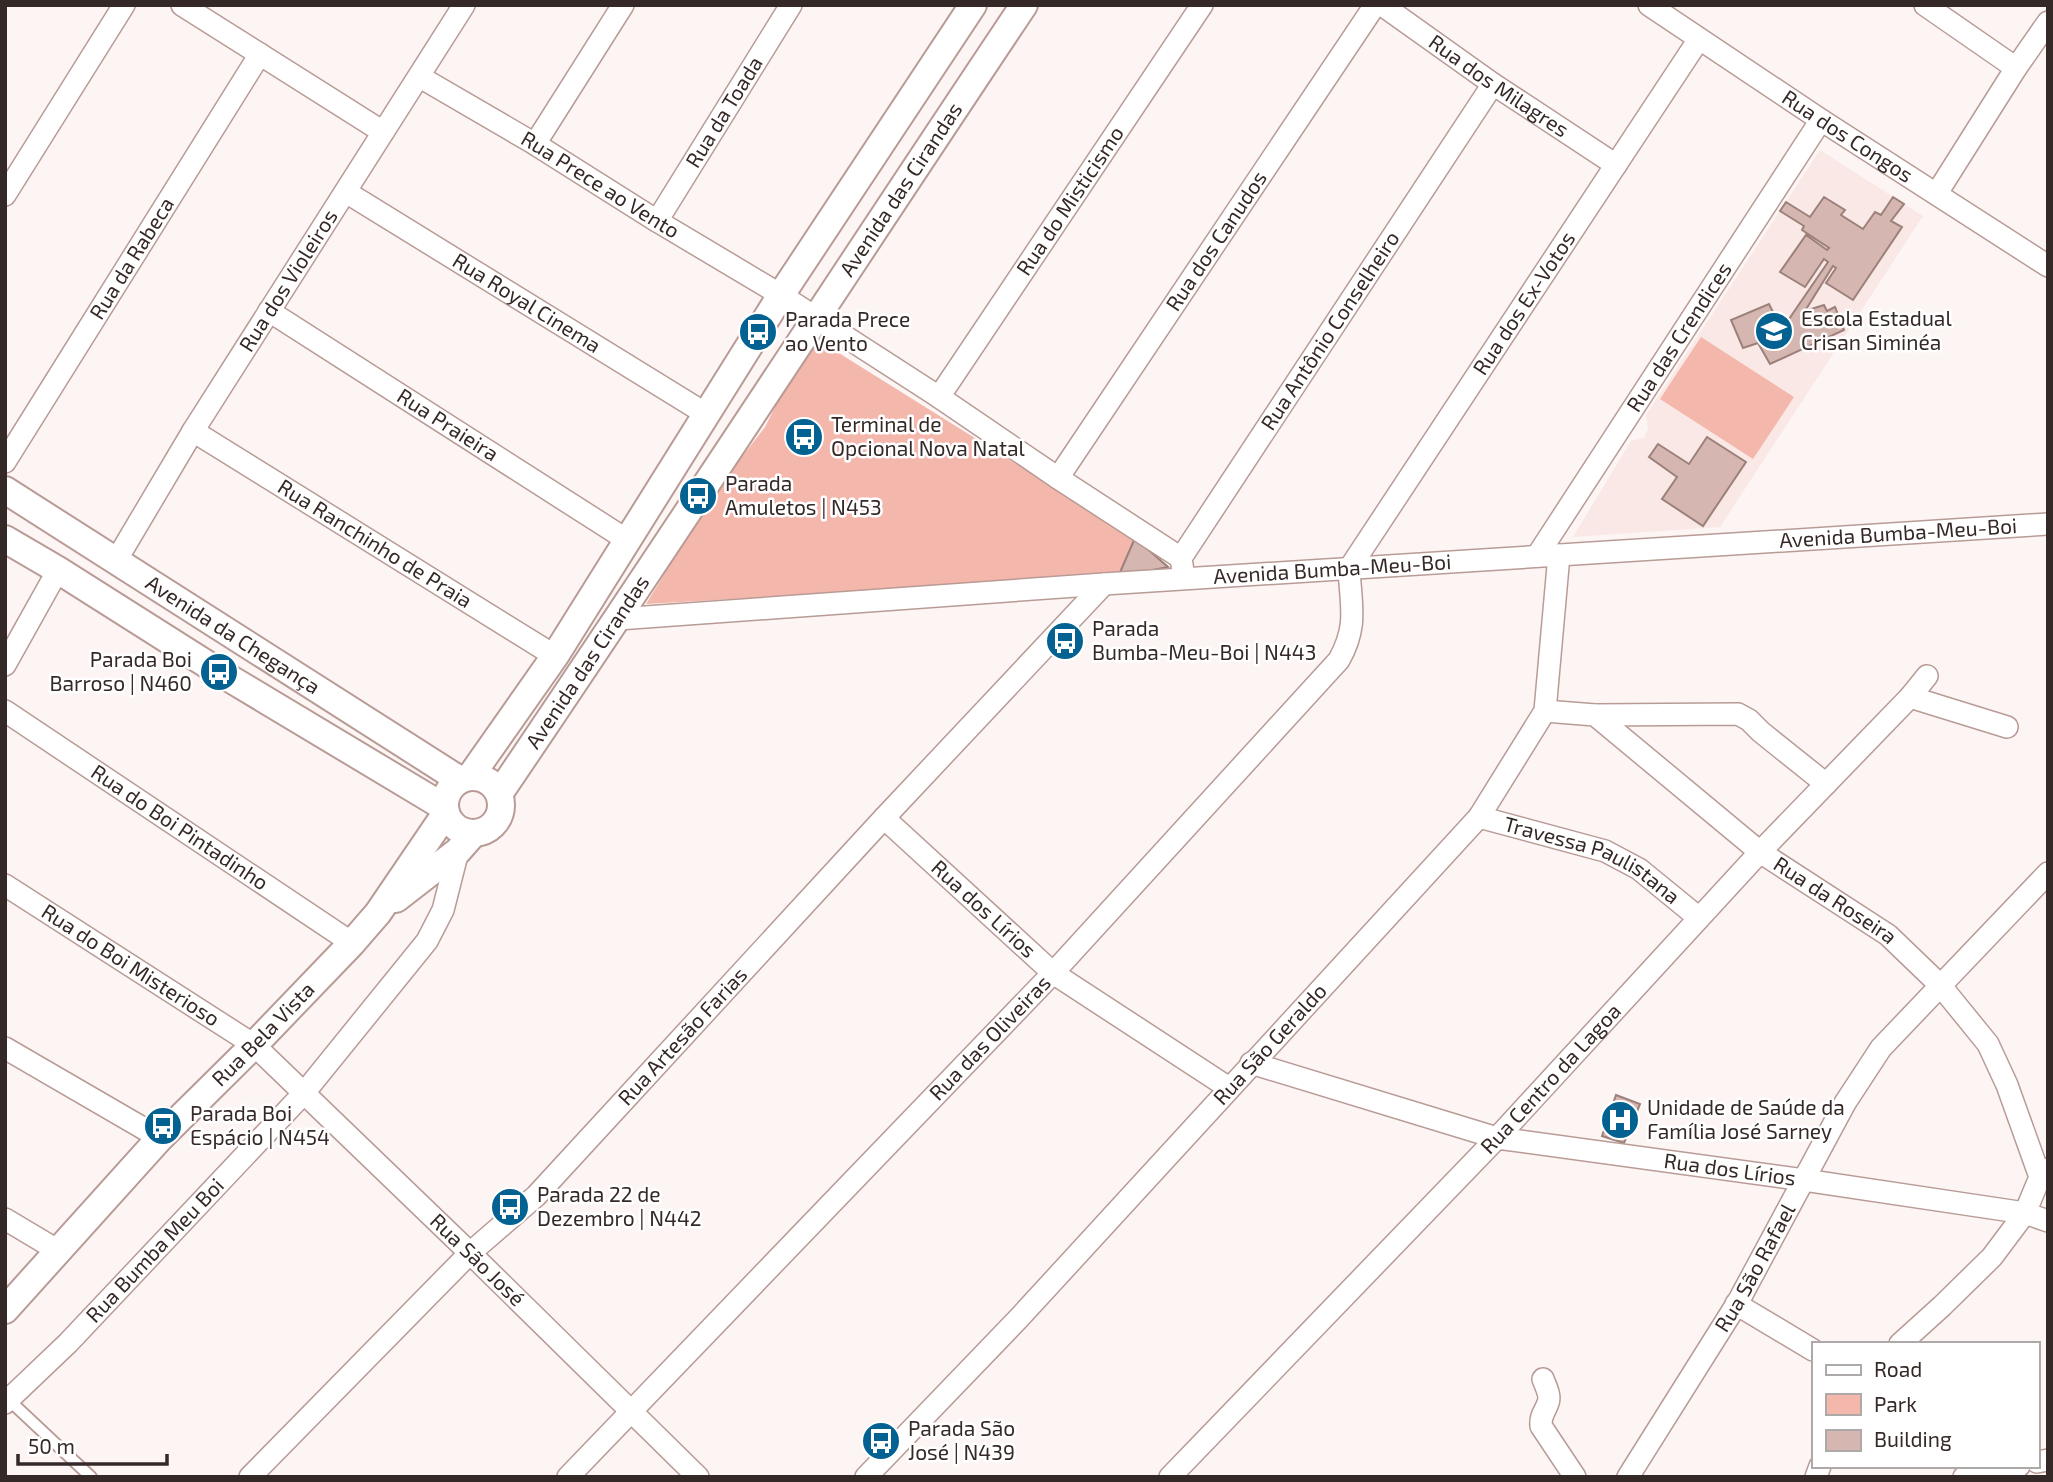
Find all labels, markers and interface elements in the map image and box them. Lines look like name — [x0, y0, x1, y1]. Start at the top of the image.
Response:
street label: Rua dos Milagres — [1425, 28, 1574, 141]
street label: Rua da Toada — [679, 51, 767, 172]
street label: Rua dos Congos — [1778, 84, 1918, 187]
street label: Avenida das Cirandas — [833, 97, 967, 280]
street label: Rua do Misticismo — [1010, 121, 1128, 279]
street label: Rua Prece ao Vento — [517, 125, 685, 243]
street label: Rua dos Canudos — [1160, 166, 1271, 315]
street label: Rua da Rabeca — [83, 192, 178, 323]
street label: Rua dos Violeiros — [233, 204, 342, 356]
street label: Rua Antônio Conselheiro — [1255, 226, 1404, 434]
street label: Rua dos Ex-Votos — [1467, 226, 1579, 379]
street label: Rua Royal Cinema — [449, 247, 606, 357]
street label: Rua das Crendices — [1620, 257, 1736, 416]
place label: Escola Estadual Crisan Siminéa — [1801, 305, 1952, 354]
place label: Parada Prece ao Vento — [785, 306, 910, 355]
school or university icon: Escola Estadual Crisan Siminéa — [1753, 310, 1795, 352]
bus stop icon: Parada Prece ao Vento — [737, 311, 779, 353]
street label: Rua Praieira — [393, 382, 504, 466]
place label: Terminal de Opcional Nova Natal — [831, 411, 1025, 460]
bus stop icon: Terminal de Opcional Nova Natal — [783, 416, 825, 458]
place label: Parada Amuletos | N453 — [725, 470, 882, 519]
street label: Rua Ranchinho de Praia — [274, 473, 477, 612]
bus stop icon: Parada Amuletos | N453 — [677, 475, 719, 517]
street label: Avenida Bumba-Meu-Boi — [1778, 512, 2018, 552]
street label: Avenida Bumba-Meu-Boi — [1212, 548, 1452, 588]
street label: Avenida da Chegança — [142, 569, 325, 699]
street label: Avenida das Cirandas — [520, 570, 653, 753]
place label: Parada Bumba-Meu-Boi | N443 — [1092, 615, 1316, 664]
bus stop icon: Parada Bumba-Meu-Boi | N443 — [1044, 620, 1086, 662]
place label: Parada Boi Barroso | N460 — [49, 646, 192, 695]
bus stop icon: Parada Boi Barroso | N460 — [198, 651, 240, 693]
street label: Rua do Boi Pintadinho — [87, 758, 274, 895]
street label: Travessa Paulistana — [1502, 810, 1686, 908]
street label: Rua da Roseira — [1770, 850, 1903, 948]
street label: Rua dos Lírios — [927, 854, 1042, 962]
street label: Rua do Boi Misterioso — [38, 898, 225, 1031]
street label: Rua Artesão Farias — [612, 961, 751, 1110]
street label: Rua das Oliveiras — [923, 969, 1055, 1105]
street label: Rua Bela Vista — [206, 976, 319, 1091]
street label: Rua São Geraldo — [1207, 978, 1331, 1109]
street label: Rua Centro da Lagoa — [1475, 998, 1625, 1158]
place label: Unidade de Saúde da Família José Sarney — [1647, 1094, 1845, 1143]
hospital icon: Unidade de Saúde da Família José Sarney — [1599, 1099, 1641, 1141]
place label: Parada Boi Espácio | N454 — [190, 1100, 330, 1149]
bus stop icon: Parada Boi Espácio | N454 — [142, 1105, 184, 1147]
street label: Rua dos Lírios — [1662, 1147, 1797, 1190]
street label: Rua Bumba Meu Boi — [80, 1172, 228, 1327]
place label: Parada 22 de Dezembro | N442 — [537, 1181, 702, 1230]
bus stop icon: Parada 22 de Dezembro | N442 — [489, 1186, 531, 1228]
street label: Rua São Rafael — [1709, 1198, 1800, 1336]
street label: Rua São José — [426, 1208, 530, 1311]
legend — [1812, 1342, 2039, 1468]
text: Road — [1874, 1356, 1922, 1381]
text: Park — [1874, 1391, 1917, 1416]
place label: Parada São José | N439 — [908, 1415, 1015, 1464]
bus stop icon: Parada São José | N439 — [860, 1420, 902, 1462]
scale bar — [18, 1422, 166, 1466]
text: Building — [1874, 1426, 1952, 1451]
text: 50 m — [28, 1433, 75, 1458]

